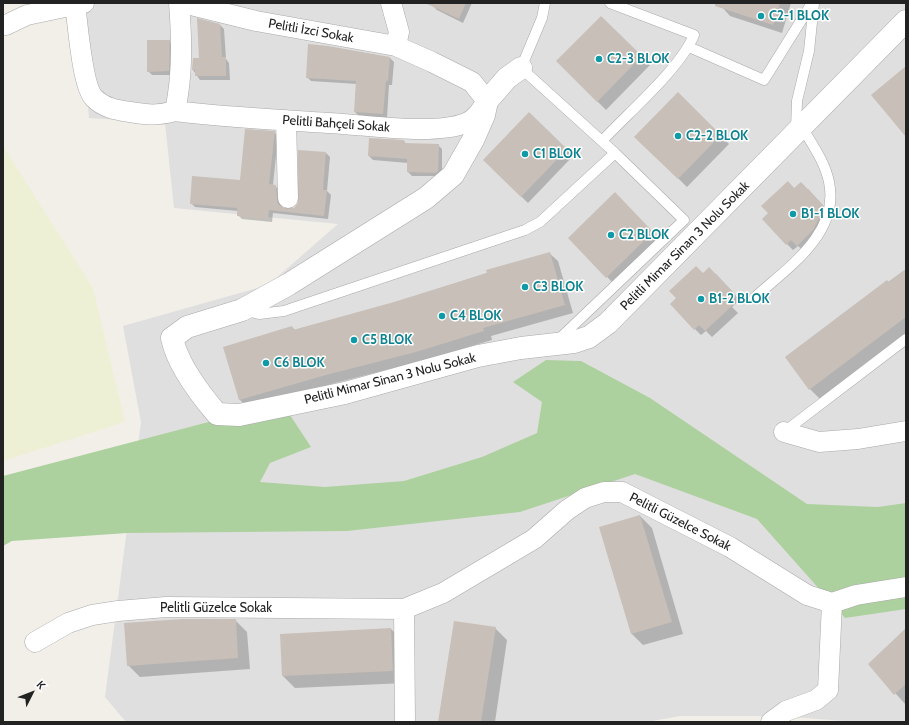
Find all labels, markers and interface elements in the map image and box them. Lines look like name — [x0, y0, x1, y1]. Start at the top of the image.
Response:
place label: C2-1 BLOK — [769, 8, 829, 24]
marker: C2-1 BLOK — [756, 11, 766, 21]
street label: Pelitli İzci Sokak — [267, 16, 355, 46]
place label: C2-3 BLOK — [607, 51, 670, 67]
marker: C2-3 BLOK — [594, 54, 604, 64]
street label: Pelitli Bahçeli Sokak — [282, 112, 390, 136]
place label: C2-2 BLOK — [686, 128, 748, 144]
marker: C2-2 BLOK — [673, 131, 683, 141]
place label: C1 BLOK — [533, 146, 581, 162]
marker: C1 BLOK — [520, 149, 530, 159]
street label: Pelitli Mimar Sinan 3 Nolu Sokak — [617, 178, 753, 314]
place label: B1-1 BLOK — [801, 206, 859, 222]
marker: B1-1 BLOK — [788, 209, 798, 219]
place label: C2 BLOK — [619, 227, 669, 243]
marker: C2 BLOK — [606, 230, 616, 240]
place label: C3 BLOK — [533, 279, 583, 295]
marker: C3 BLOK — [520, 282, 530, 292]
place label: B1-2 BLOK — [709, 291, 770, 307]
marker: B1-2 BLOK — [696, 294, 706, 304]
place label: C4 BLOK — [450, 308, 501, 324]
marker: C4 BLOK — [437, 311, 447, 321]
place label: C5 BLOK — [362, 332, 412, 348]
marker: C5 BLOK — [349, 335, 359, 345]
street label: Pelitli Mimar Sinan 3 Nolu Sokak — [303, 350, 477, 408]
place label: C6 BLOK — [274, 355, 325, 371]
marker: C6 BLOK — [261, 358, 271, 368]
street label: Pelitli Güzelce Sokak — [627, 490, 733, 554]
street label: Pelitli Güzelce Sokak — [160, 600, 272, 616]
north arrow — [12, 673, 52, 713]
text: K — [33, 678, 48, 692]

